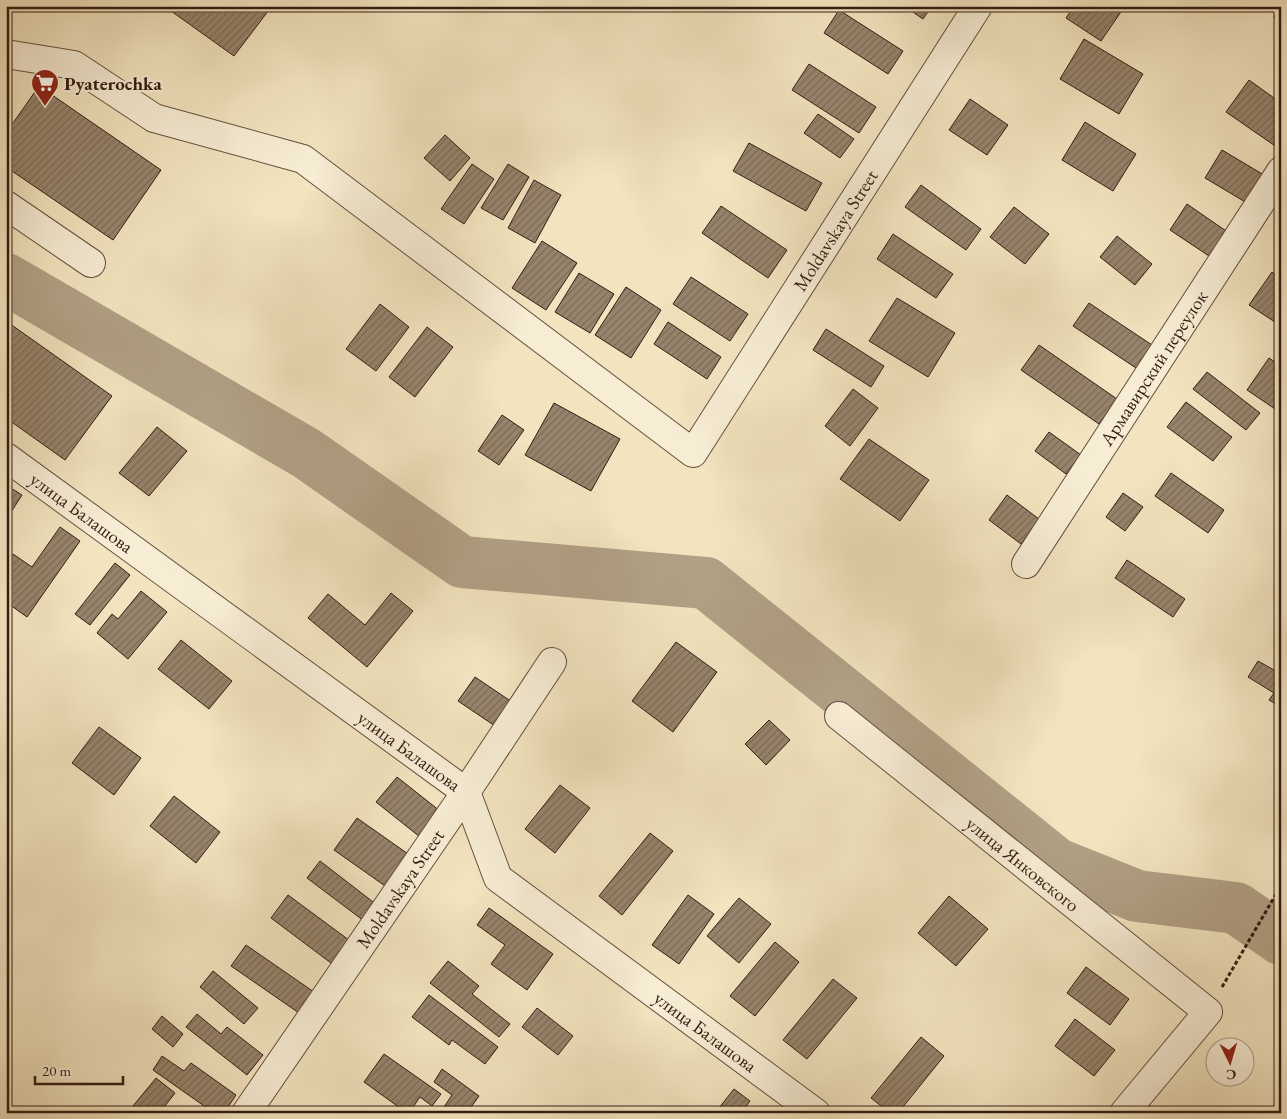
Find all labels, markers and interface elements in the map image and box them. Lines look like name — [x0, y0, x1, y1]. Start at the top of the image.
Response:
supermarket icon: Pyaterochka — [30, 68, 60, 107]
place label: Pyaterochka — [64, 71, 162, 96]
street label: Moldavskaya Street — [787, 165, 883, 296]
street label: Армавирский переулок — [1094, 285, 1213, 451]
street label: улица Балашова — [25, 467, 139, 559]
street label: улица Балашова — [352, 705, 466, 797]
street label: улица Янковского — [961, 811, 1085, 917]
street label: Moldavskaya Street — [350, 824, 450, 953]
street label: улица Балашова — [649, 986, 762, 1078]
north arrow — [1204, 1036, 1254, 1086]
scale bar — [35, 1054, 122, 1086]
text: 20 m — [42, 1061, 71, 1080]
text: С — [1225, 1066, 1237, 1084]

